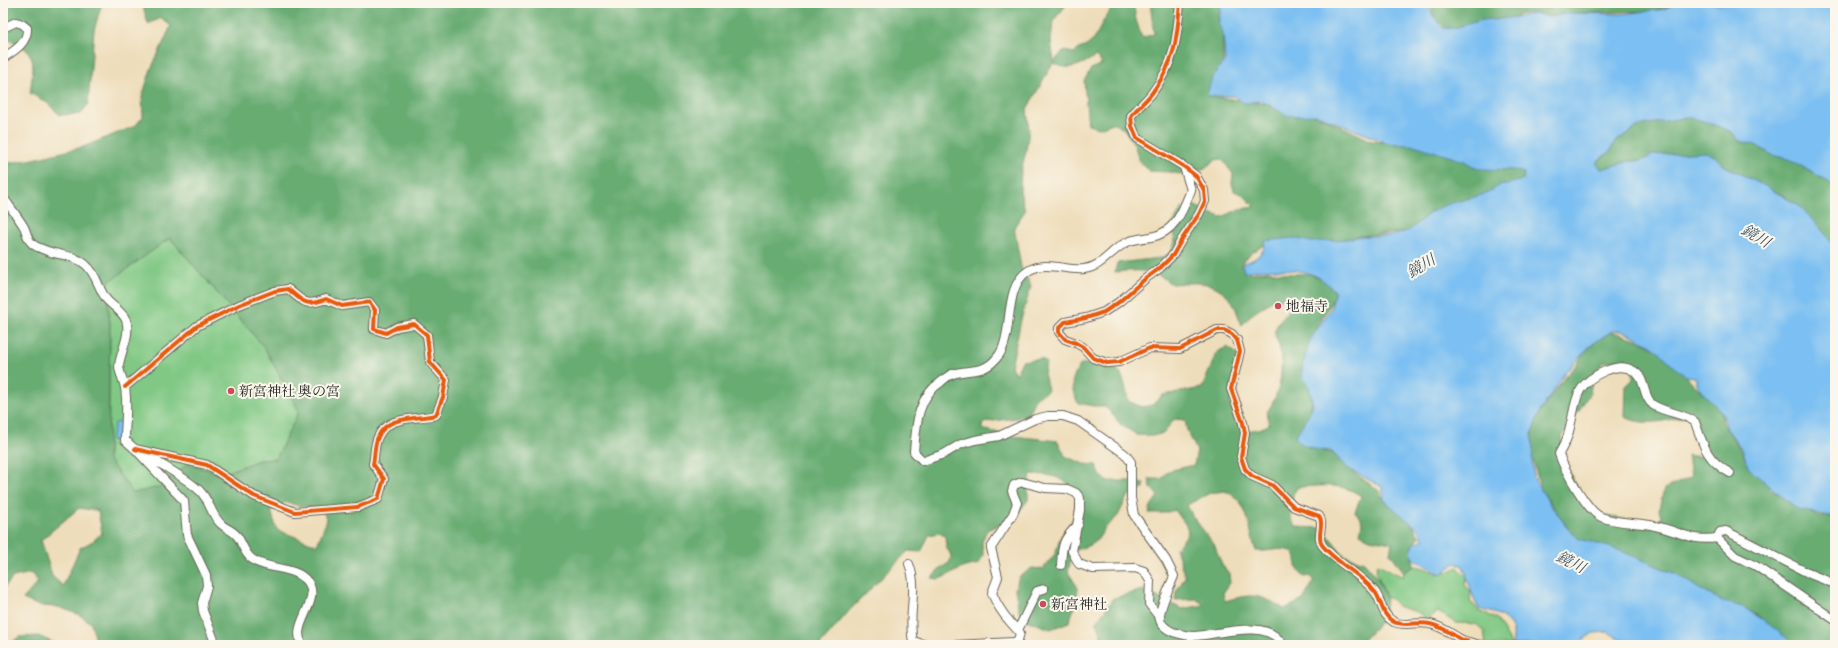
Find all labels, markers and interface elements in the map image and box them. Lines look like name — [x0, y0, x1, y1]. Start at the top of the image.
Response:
water label: 鏡川 — [1739, 221, 1775, 252]
water label: 鏡川 — [1404, 250, 1440, 281]
place label: 地福寺 — [1286, 298, 1328, 315]
marker: 地福寺 — [1273, 301, 1283, 311]
place label: 新宮神社 奥の宮 — [239, 383, 340, 400]
marker: 新宮神社 奥の宮 — [226, 386, 236, 396]
water label: 鏡川 — [1554, 547, 1590, 578]
place label: 新宮神社 — [1051, 596, 1107, 613]
marker: 新宮神社 — [1038, 599, 1048, 609]

